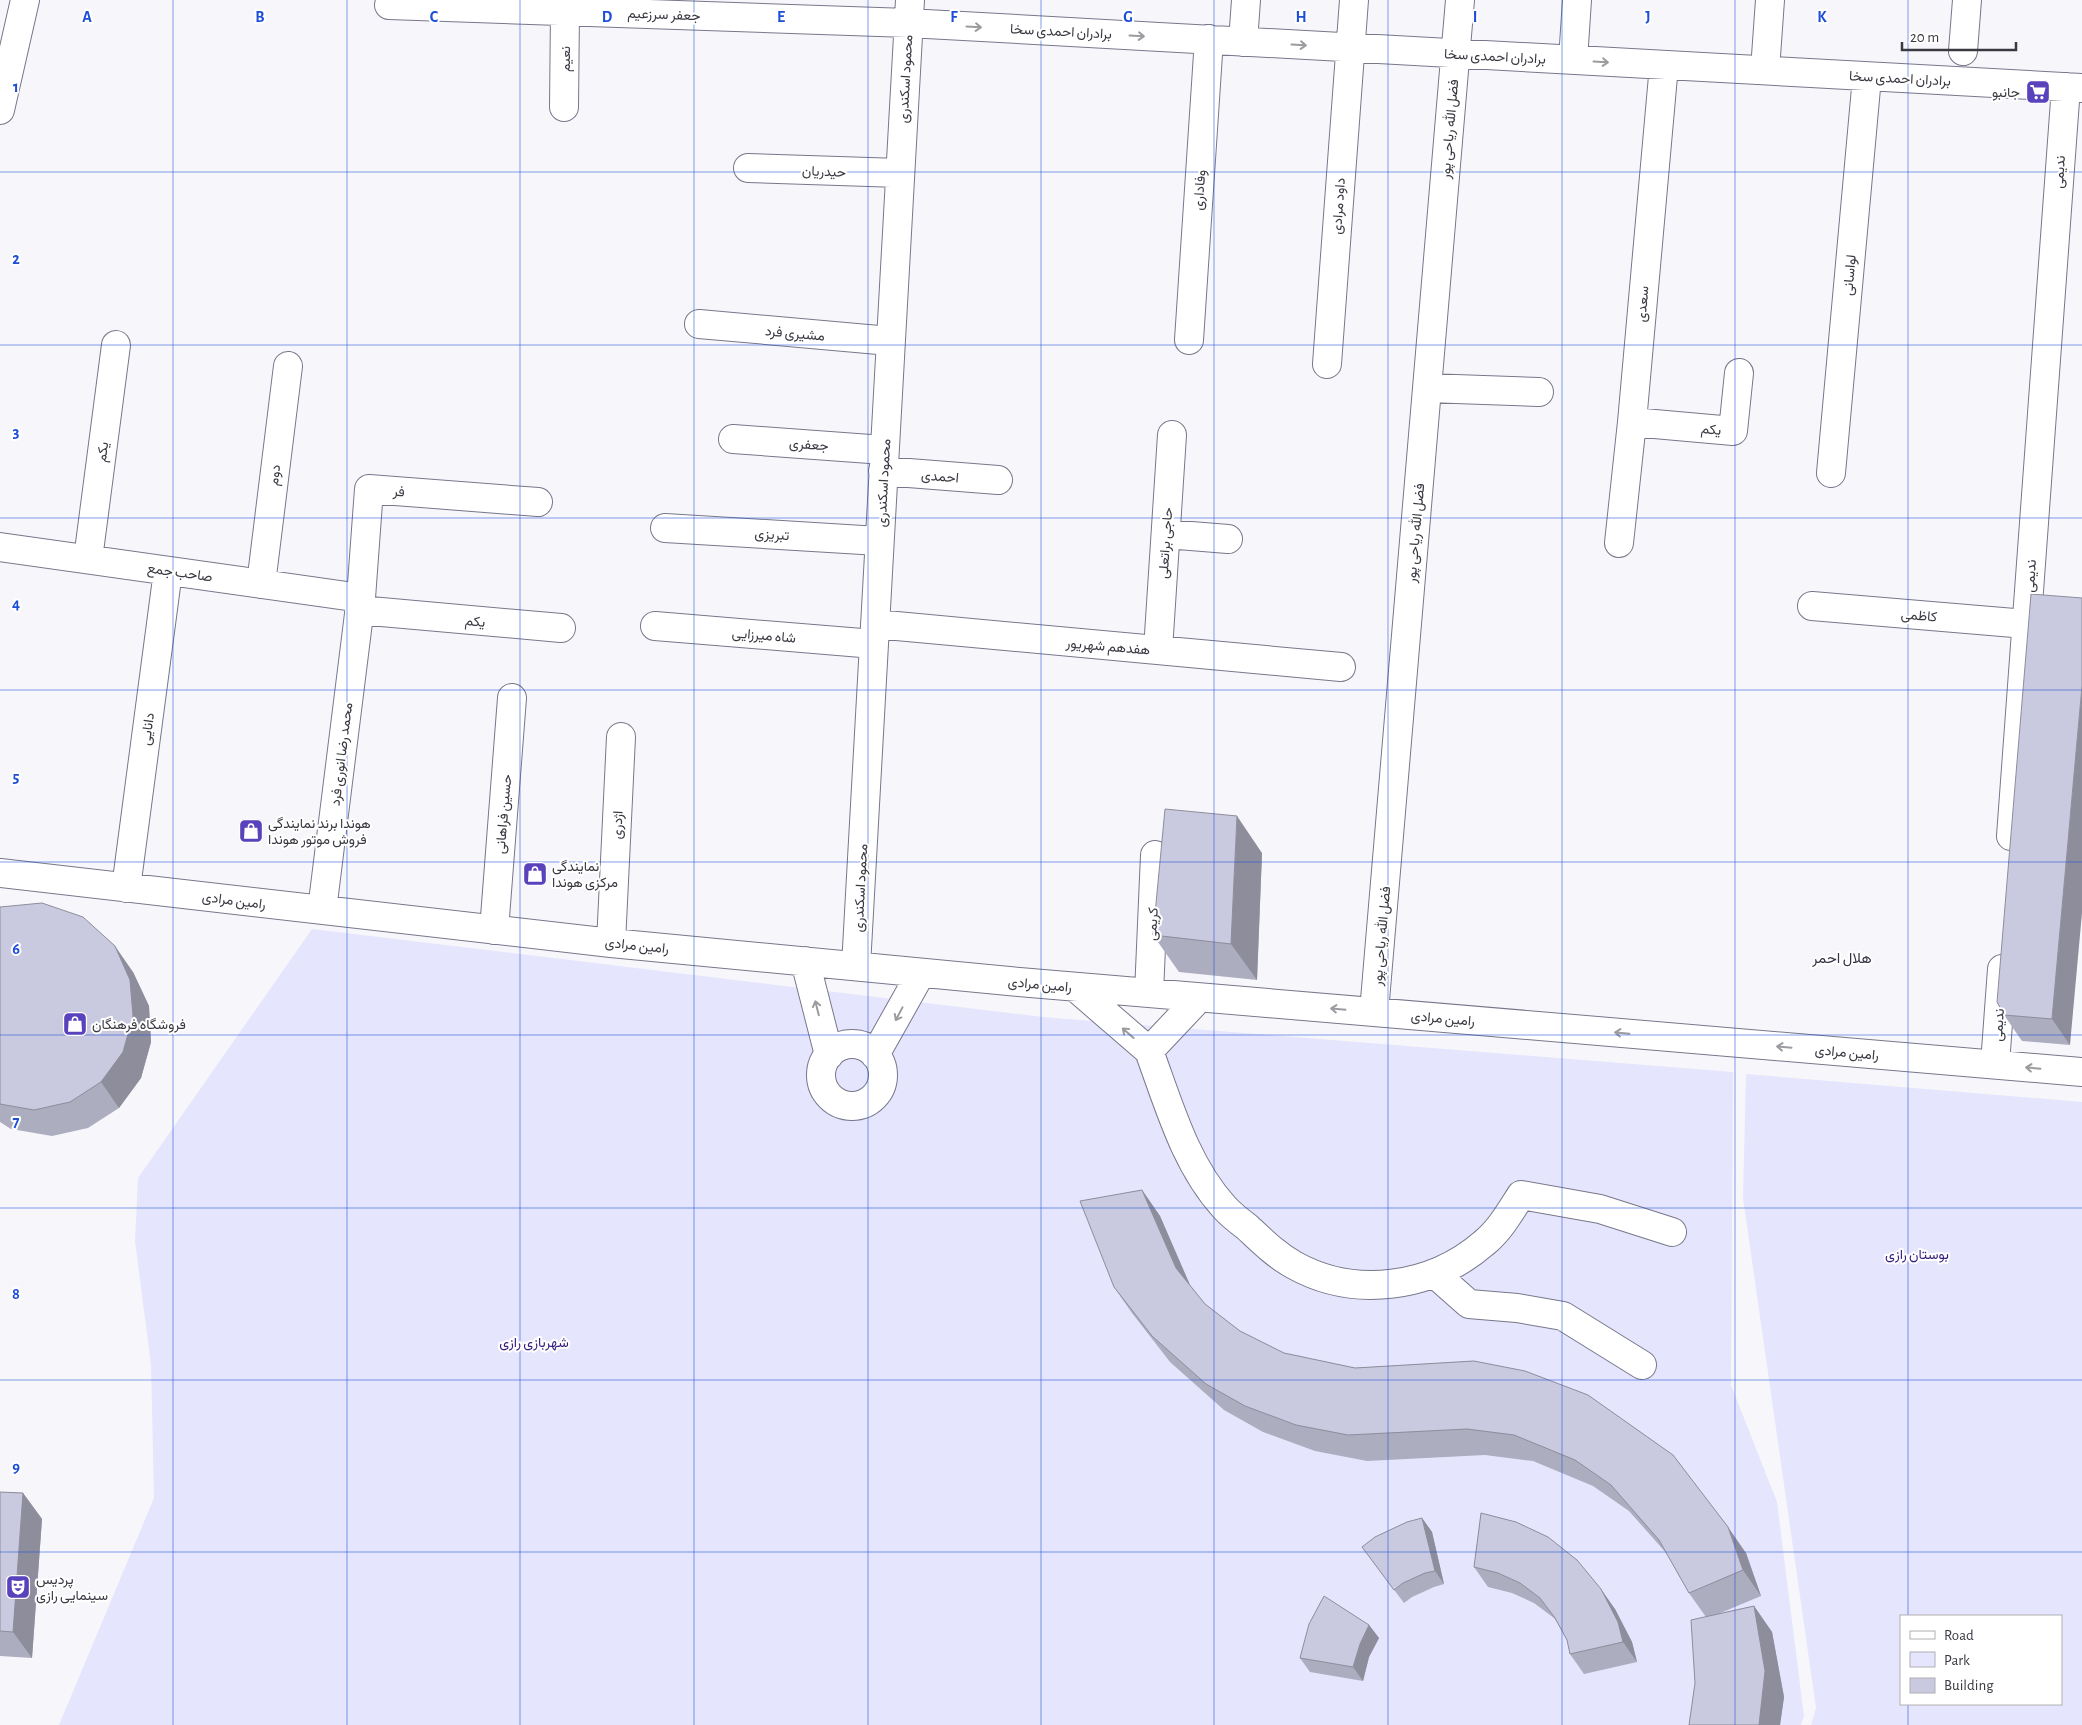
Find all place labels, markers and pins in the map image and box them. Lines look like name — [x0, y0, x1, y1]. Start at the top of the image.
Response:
supermarket icon: جانبو — [2025, 79, 2051, 105]
place label: جانبو — [1992, 86, 2020, 101]
place label: هوندا برند نمایندگی فروش موتور هوندا — [268, 816, 371, 848]
shop icon: هوندا برند نمایندگی فروش موتور هوندا — [238, 818, 264, 844]
place label: نمایندگی مرکزی هوندا — [552, 859, 618, 891]
shop icon: نمایندگی مرکزی هوندا — [522, 861, 548, 887]
shop icon: فروشگاه فرهنگان — [62, 1011, 88, 1037]
place label: فروشگاه فرهنگان — [92, 1017, 186, 1033]
place label: پردیس سینمایی رازی — [36, 1573, 108, 1604]
theatre icon: پردیس سینمایی رازی — [5, 1574, 31, 1600]

